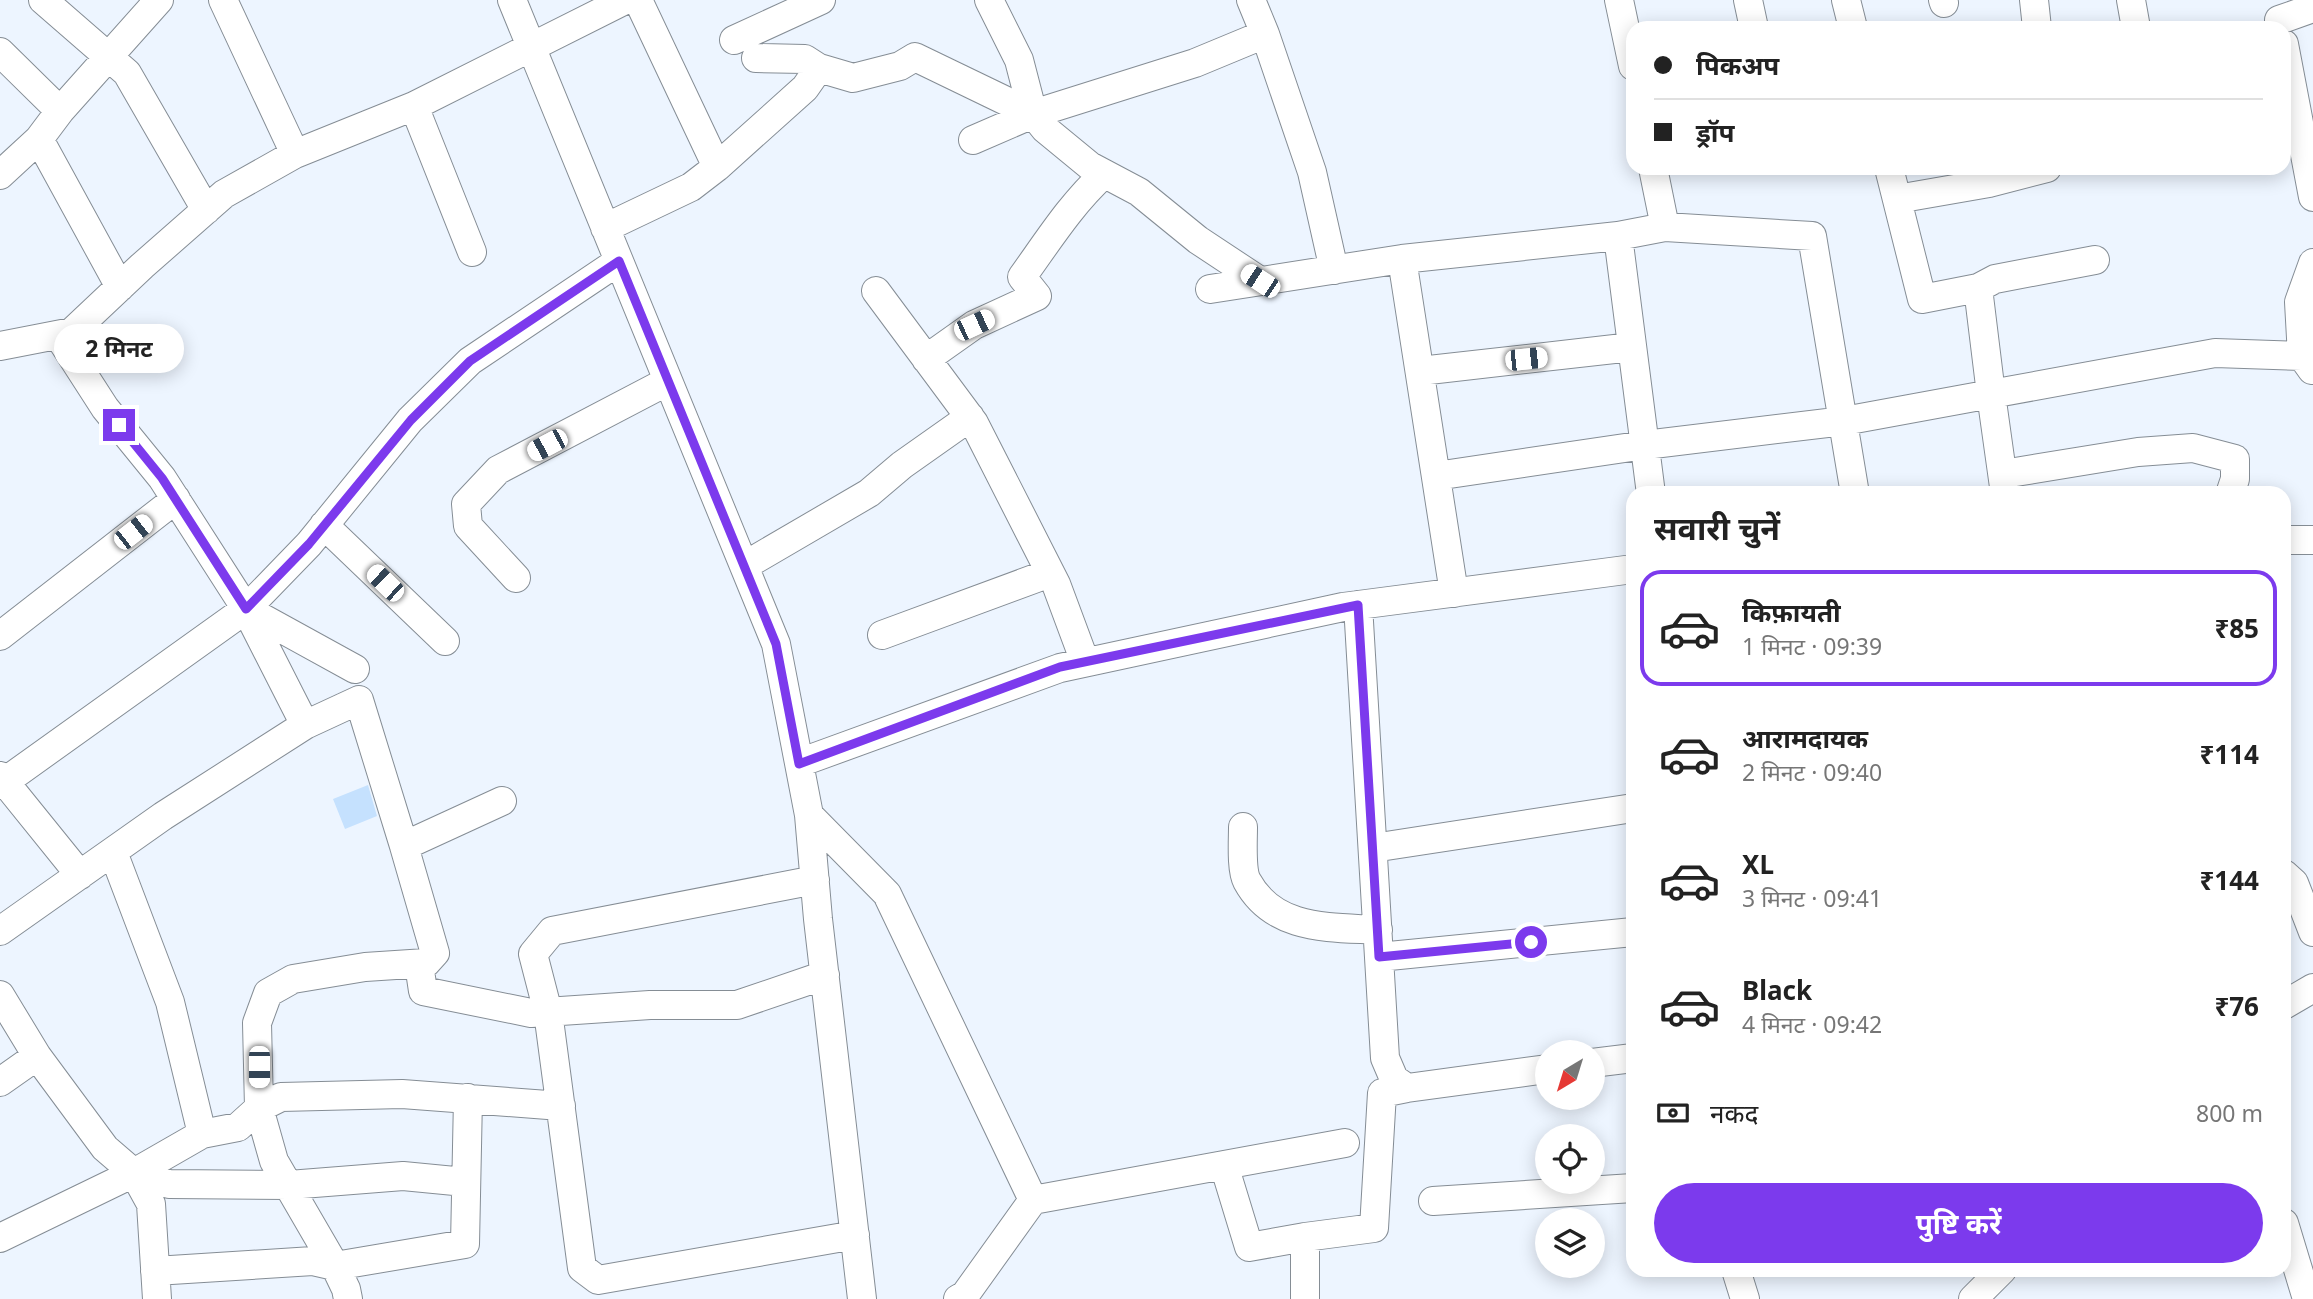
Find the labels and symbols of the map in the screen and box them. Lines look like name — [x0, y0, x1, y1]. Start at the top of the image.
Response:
car — [1237, 261, 1284, 301]
car — [951, 307, 998, 343]
callout: 2 मिनट — [54, 324, 184, 372]
car — [1505, 346, 1548, 372]
route end — [103, 409, 135, 441]
car — [524, 426, 571, 464]
car — [110, 511, 157, 553]
car — [363, 561, 408, 605]
route start — [1515, 926, 1547, 958]
north arrow — [1535, 1040, 1605, 1110]
car — [249, 1046, 270, 1088]

